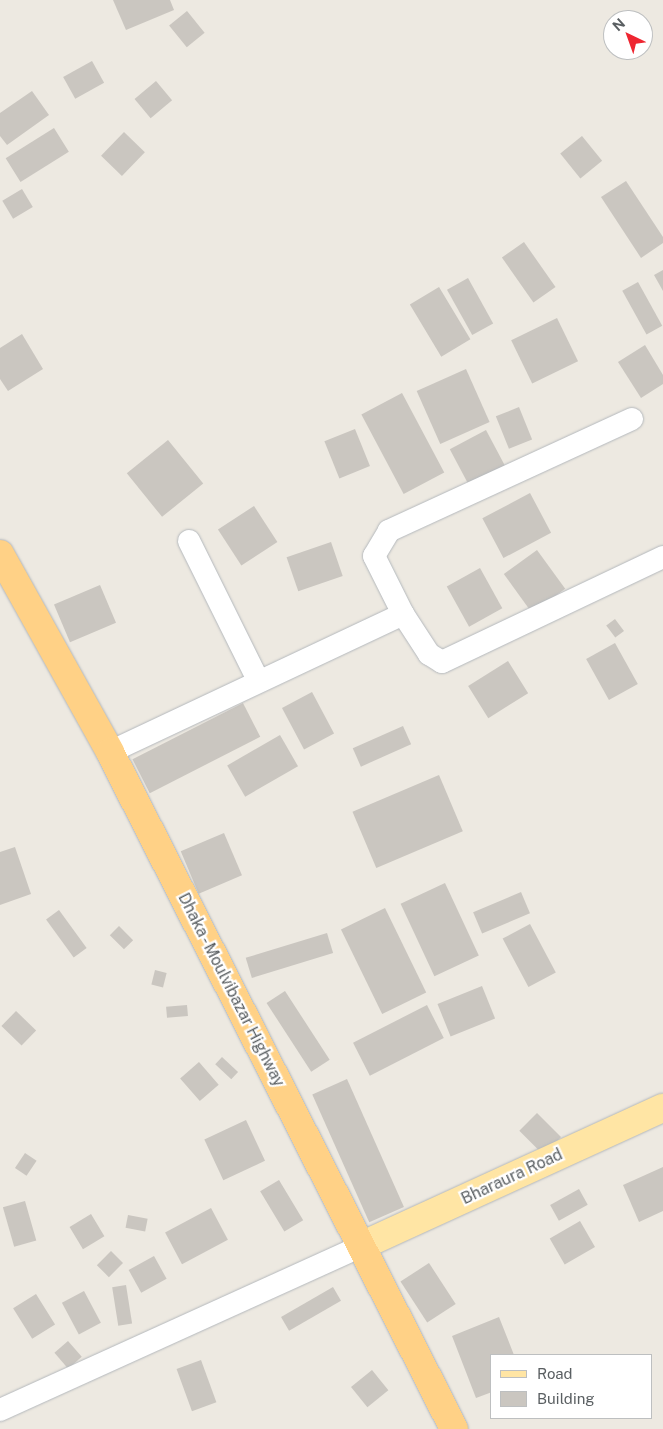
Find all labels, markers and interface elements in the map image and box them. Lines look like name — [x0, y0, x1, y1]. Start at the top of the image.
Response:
north arrow — [603, 10, 653, 60]
text: N — [609, 15, 628, 34]
street label: Dhaka - Moulvibazar Highway — [173, 888, 289, 1092]
street label: Bharaura Road — [458, 1145, 566, 1209]
legend — [490, 1354, 653, 1419]
text: Road — [537, 1365, 573, 1382]
text: Building — [537, 1390, 595, 1407]

